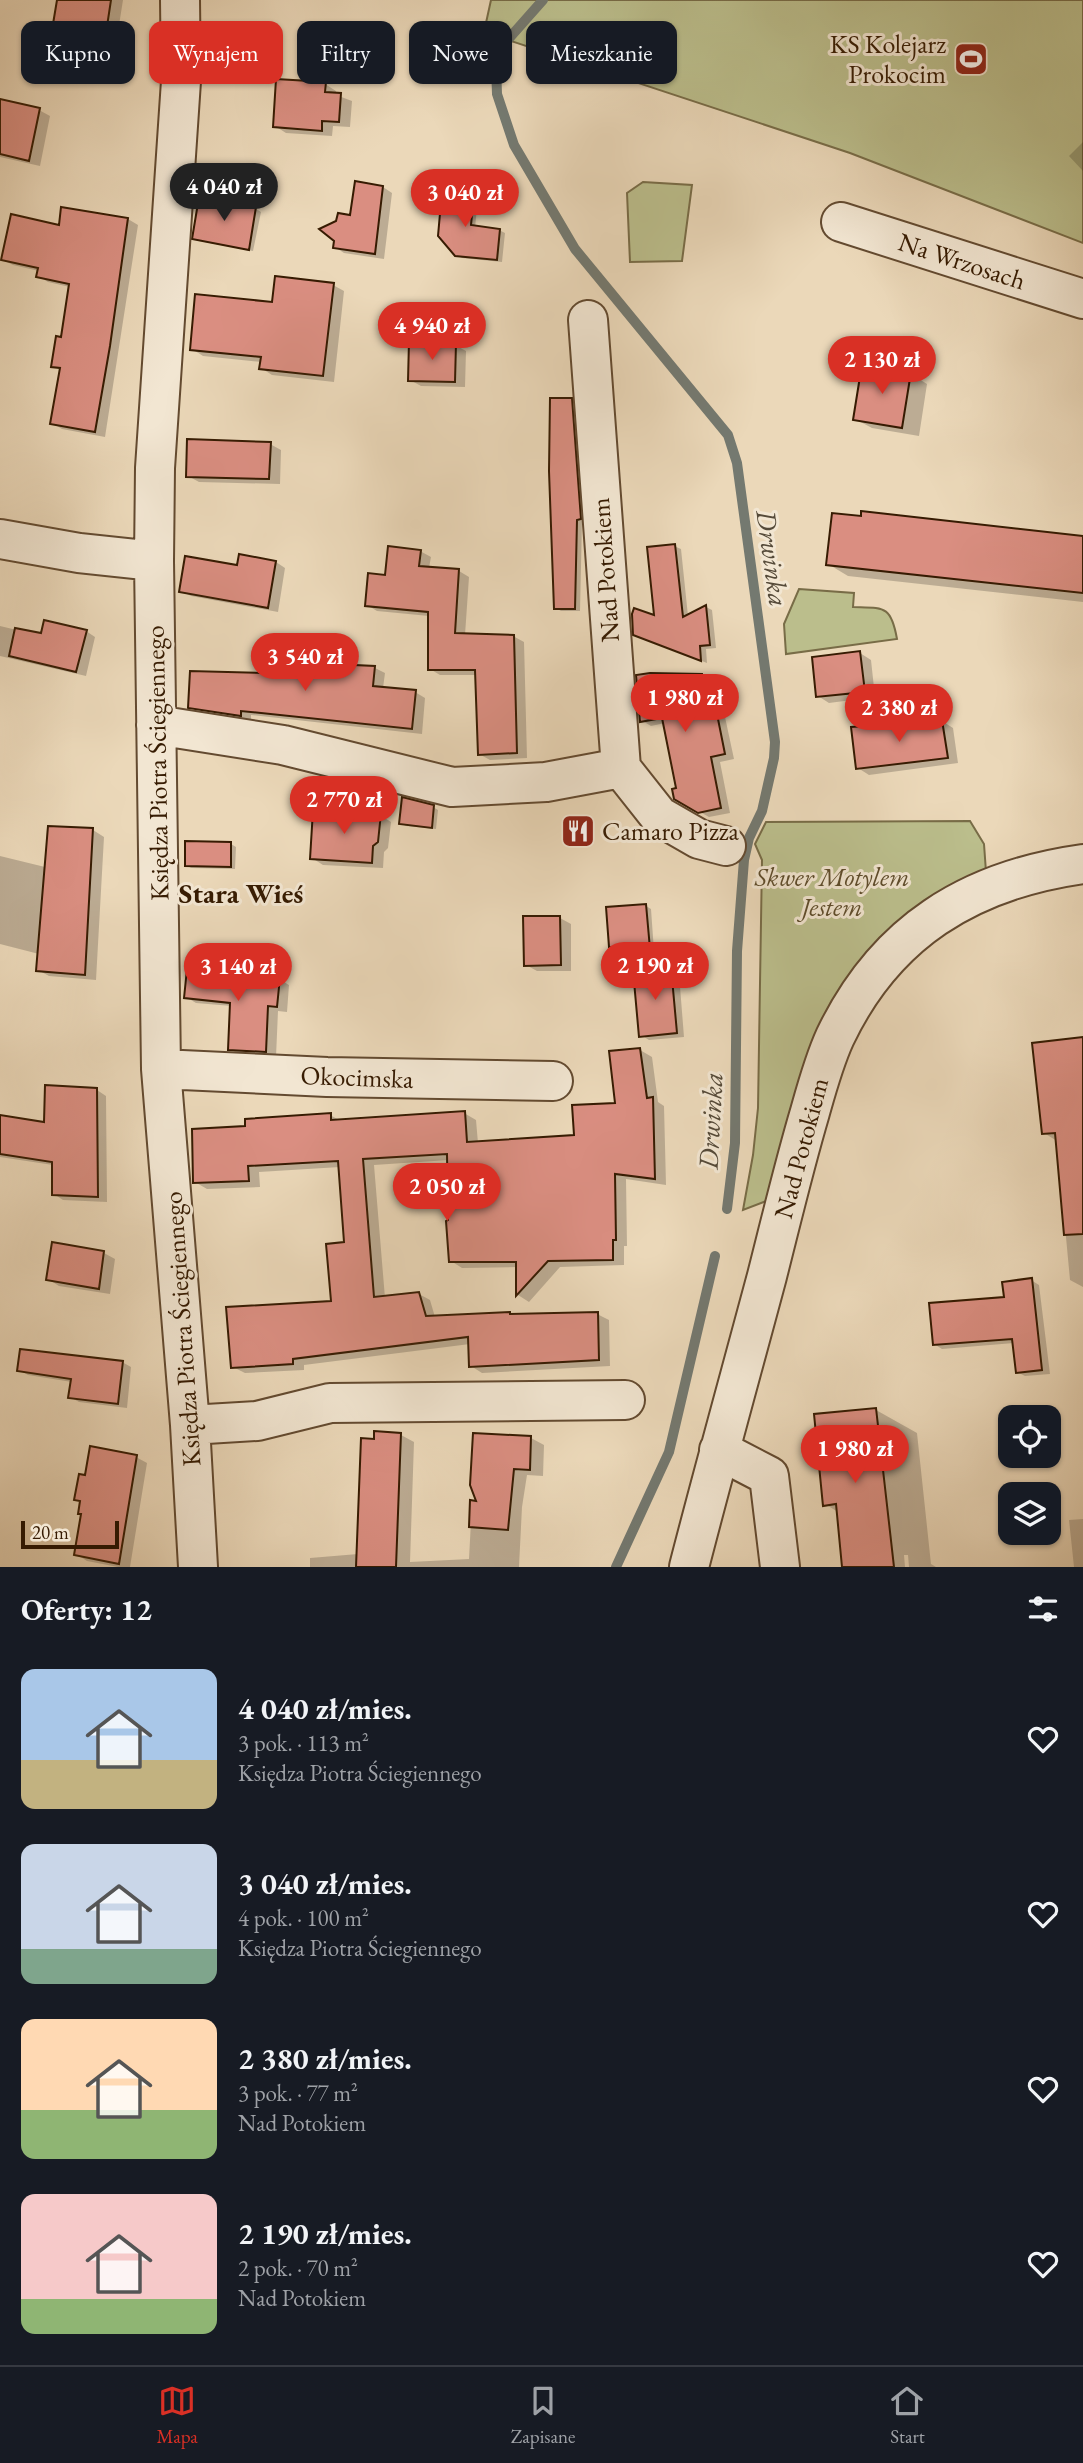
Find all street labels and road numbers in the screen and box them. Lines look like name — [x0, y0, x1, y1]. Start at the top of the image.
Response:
street label: Na Wrzosach — [894, 224, 1030, 298]
street label: Nad Potokiem — [583, 497, 627, 643]
street label: Księdza Piotra Ściegiennego — [138, 625, 176, 901]
street label: Okocimska — [300, 1058, 415, 1096]
street label: Nad Potokiem — [766, 1074, 836, 1222]
street label: Księdza Piotra Ściegiennego — [155, 1190, 209, 1468]

